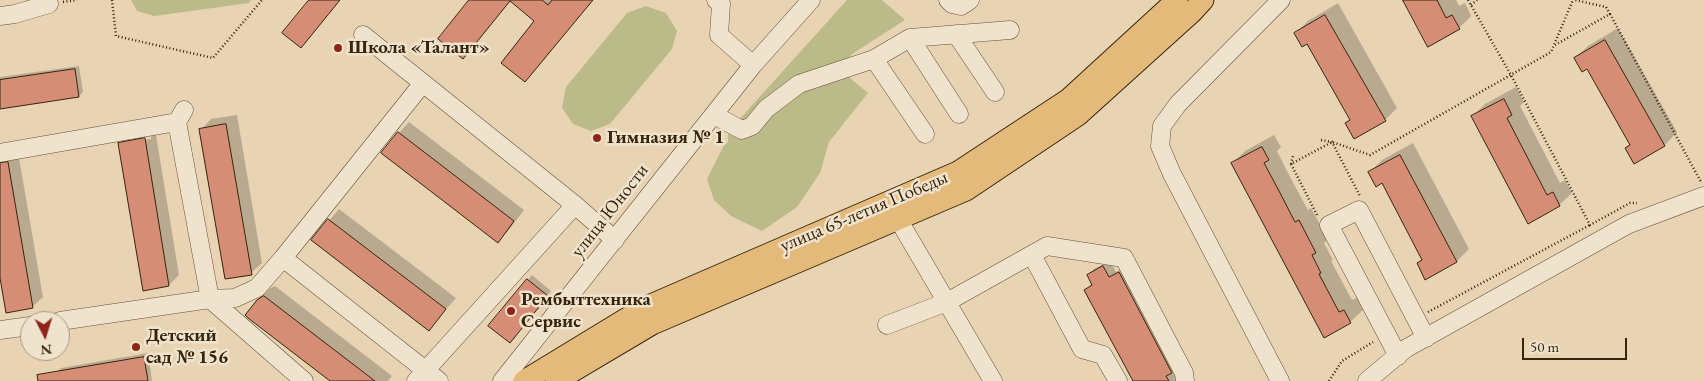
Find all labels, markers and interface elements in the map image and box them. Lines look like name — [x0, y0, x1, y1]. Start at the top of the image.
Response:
place label: Школа «Талант» — [348, 37, 490, 59]
marker: Школа «Талант» — [332, 42, 344, 54]
place label: Гимназия № 1 — [607, 127, 724, 149]
marker: Гимназия № 1 — [591, 132, 603, 144]
street label: улица Юности — [566, 160, 654, 262]
street label: улица 65-летия Победы — [777, 166, 951, 258]
place label: Рембыттехника Сервис — [521, 289, 651, 333]
marker: Рембыттехника Сервис — [505, 305, 517, 317]
north arrow — [20, 311, 70, 361]
place label: Детский сад № 156 — [146, 325, 228, 369]
scale bar — [1524, 328, 1629, 360]
text: 50 m — [1530, 337, 1559, 356]
text: N — [40, 340, 53, 359]
marker: Детский сад № 156 — [130, 341, 142, 353]

